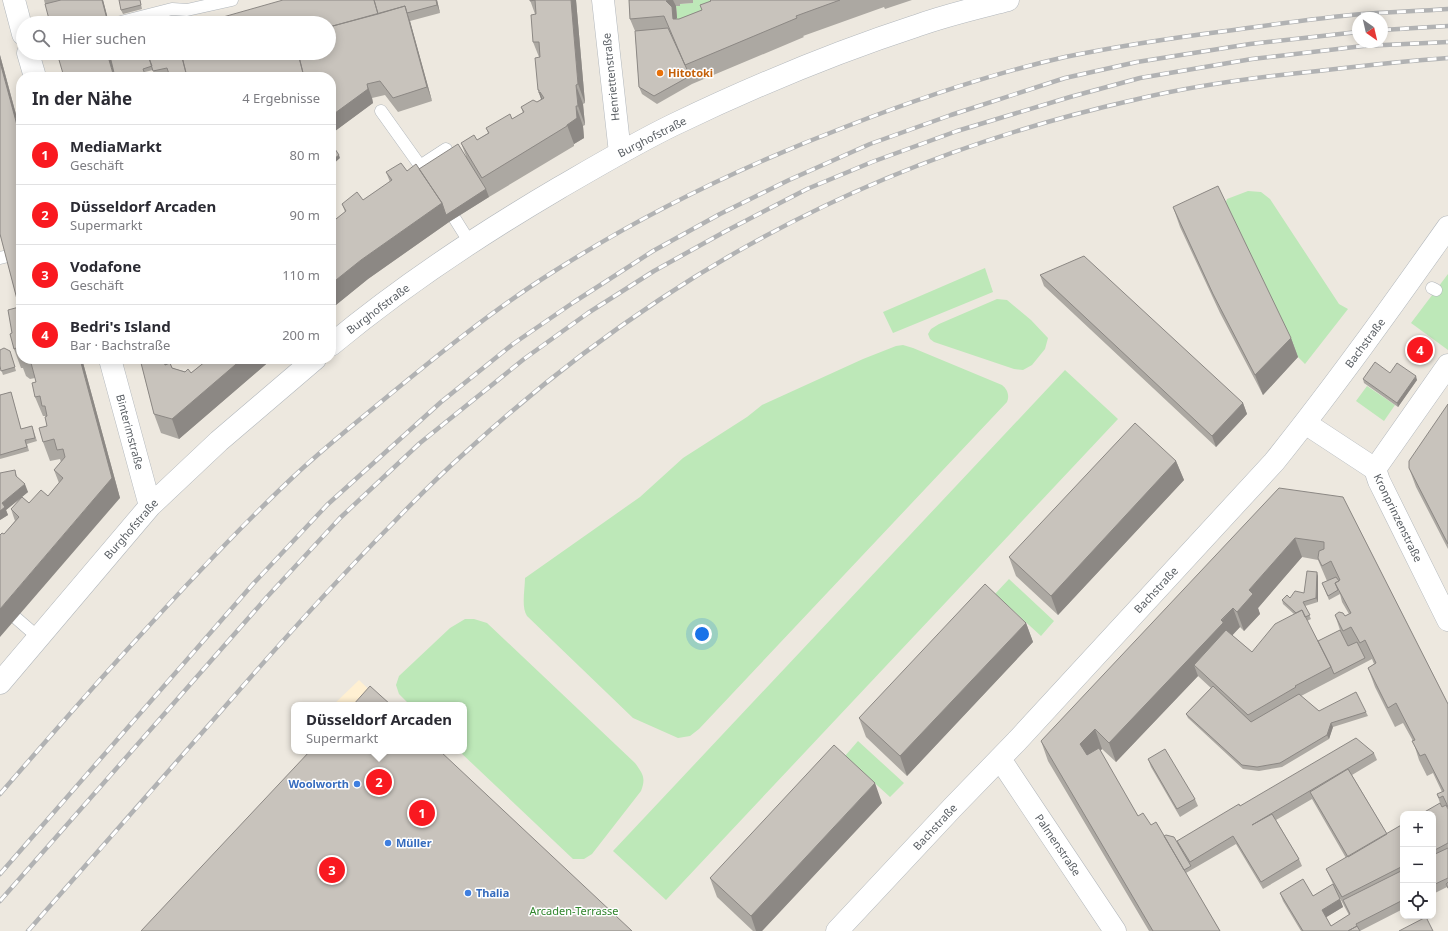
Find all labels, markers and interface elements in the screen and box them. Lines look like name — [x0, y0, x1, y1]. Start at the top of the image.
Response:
north arrow — [1352, 12, 1388, 48]
search box — [16, 16, 336, 60]
icon: search — [30, 27, 52, 49]
text: Hier suchen — [62, 28, 146, 48]
street label: Henriettenstraße — [598, 32, 623, 122]
place label: Hitotoki — [668, 65, 713, 80]
marker: Hitotoki — [655, 68, 665, 78]
text: In der Nähe — [32, 87, 132, 110]
text: 4 Ergebnisse — [242, 89, 320, 107]
street label: Burghofstraße — [615, 113, 689, 160]
text: MediaMarkt — [70, 136, 162, 156]
text: 1 — [41, 146, 49, 164]
text: 80 m — [290, 146, 320, 164]
text: Geschäft — [70, 156, 124, 174]
text: Düsseldorf Arcaden — [70, 196, 216, 216]
text: 2 — [41, 206, 49, 224]
text: 90 m — [290, 206, 320, 224]
text: Supermarkt — [70, 216, 142, 234]
text: Vodafone — [70, 256, 141, 276]
text: 3 — [41, 266, 49, 284]
text: 110 m — [282, 266, 320, 284]
text: Geschäft — [70, 276, 124, 294]
street label: Burghofstraße — [343, 280, 412, 337]
street label: Bachstraße — [1341, 315, 1388, 370]
text: Bedri's Island — [70, 316, 171, 336]
text: 4 — [41, 326, 49, 344]
text: 200 m — [282, 326, 320, 344]
pin: 4 — [1407, 335, 1433, 365]
text: Bar · Bachstraße — [70, 336, 170, 354]
street label: Binterimstraße — [113, 392, 148, 471]
street label: Kronprinzenstraße — [1371, 471, 1426, 564]
street label: Burghofstraße — [100, 495, 161, 562]
street label: Bachstraße — [1130, 563, 1181, 616]
your location — [692, 624, 712, 644]
popup — [291, 702, 467, 754]
text: Düsseldorf Arcaden — [306, 709, 452, 729]
text: Supermarkt — [306, 729, 378, 747]
pin: 2 — [366, 767, 392, 797]
place label: Woolworth — [288, 776, 349, 791]
marker: Woolworth — [352, 779, 362, 789]
pin: 1 — [409, 798, 435, 828]
street label: Bachstraße — [909, 800, 960, 853]
street label: Palmenstraße — [1032, 811, 1085, 879]
map controls — [1400, 811, 1436, 919]
button: + — [1400, 811, 1436, 847]
place label: Müller — [396, 835, 432, 850]
marker: Müller — [383, 838, 393, 848]
button: − — [1400, 847, 1436, 883]
pin: 3 — [319, 855, 345, 885]
button: locate — [1400, 883, 1436, 919]
place label: Thalia — [476, 885, 509, 900]
marker: Thalia — [463, 888, 473, 898]
park label: Arcaden-Terrasse — [529, 903, 619, 918]

